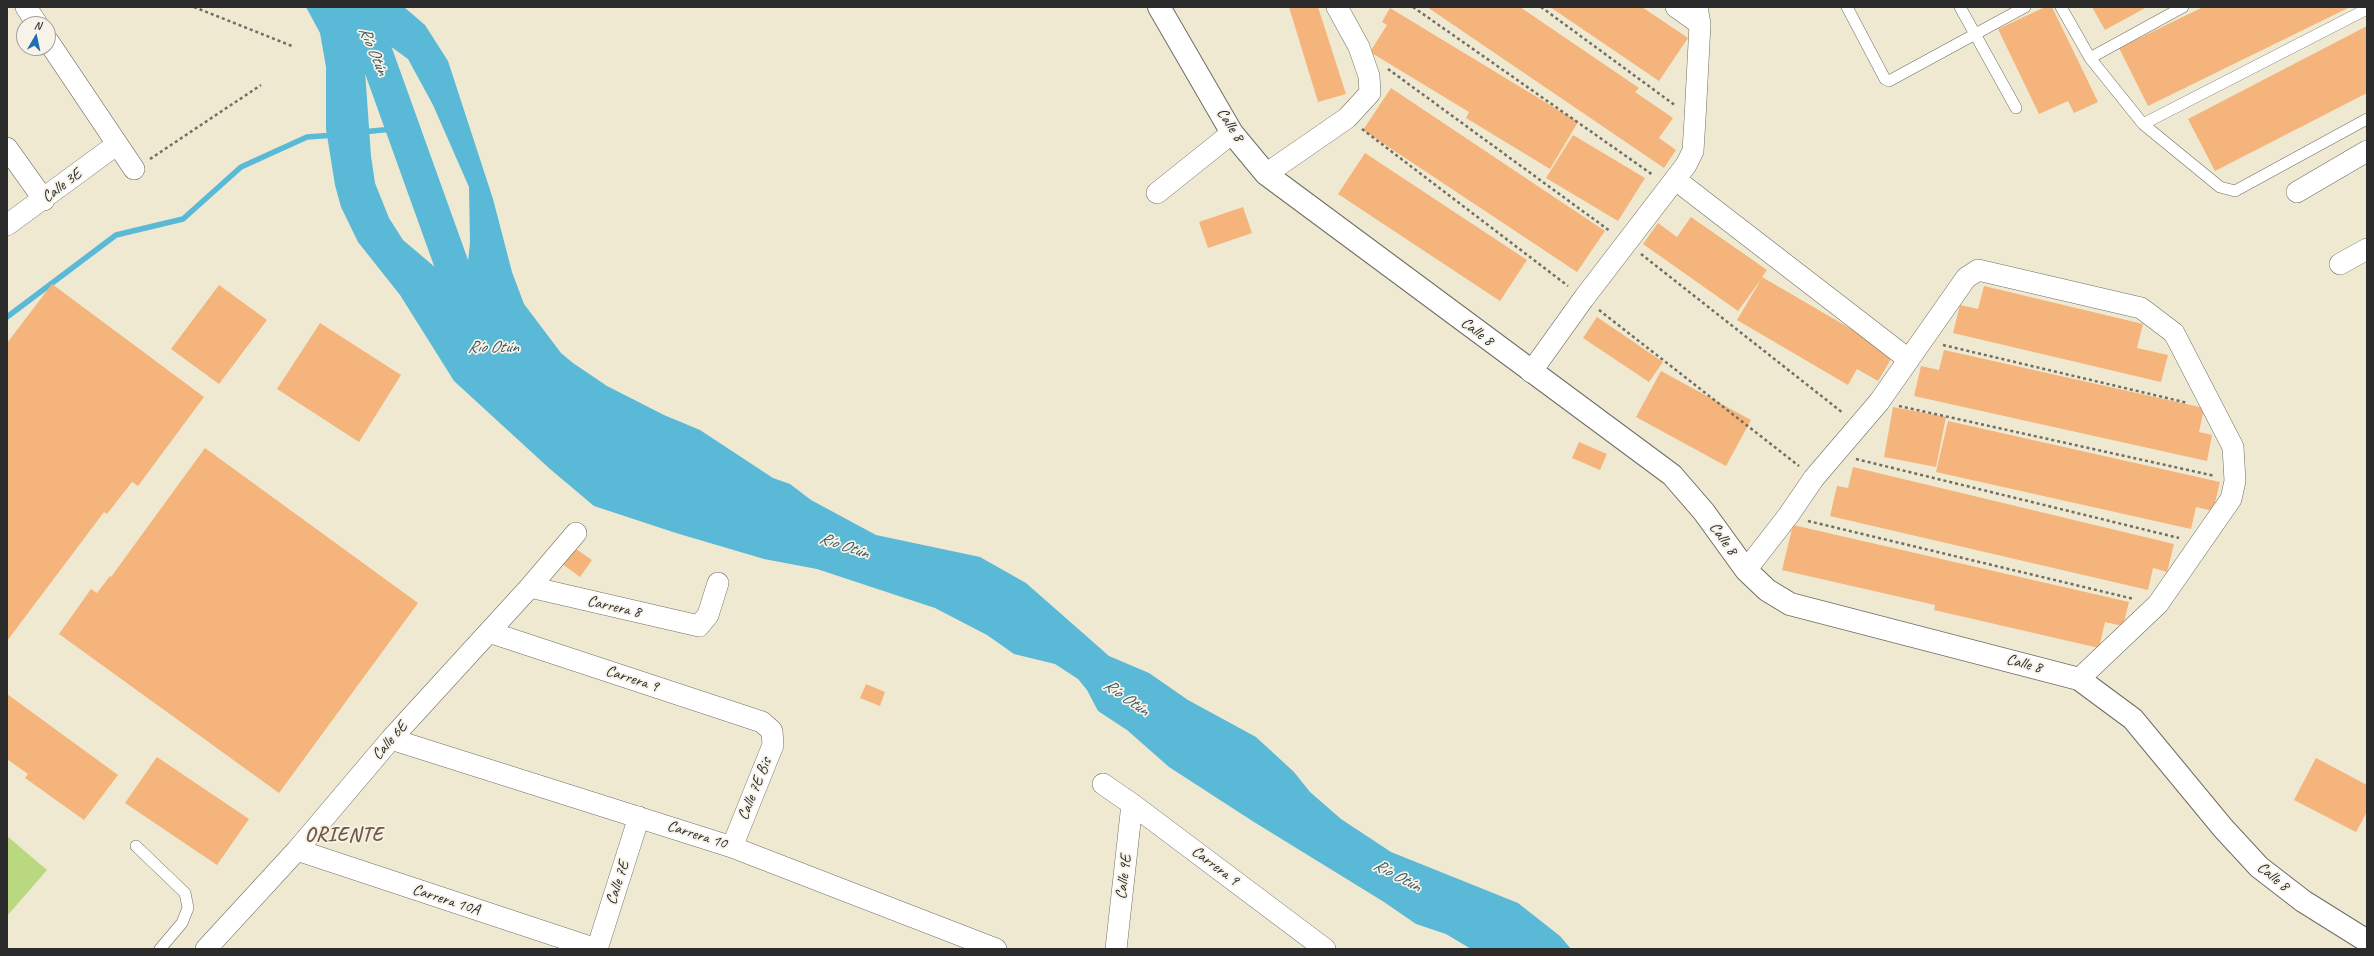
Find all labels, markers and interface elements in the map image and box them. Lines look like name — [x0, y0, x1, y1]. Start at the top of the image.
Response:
north arrow — [16, 16, 56, 56]
text: N — [33, 18, 42, 33]
water label: Río Otún — [354, 24, 392, 78]
street label: Calle 8 — [1212, 105, 1248, 145]
street label: Calle 3E — [38, 165, 86, 207]
street label: Calle 8 — [1457, 313, 1497, 351]
water label: Río Otún — [468, 338, 518, 358]
street label: Calle 8 — [1705, 519, 1741, 559]
water label: Río Otún — [817, 528, 871, 564]
street label: Carrera 8 — [585, 591, 643, 623]
street label: Calle 8 — [2004, 650, 2044, 678]
street label: Carrera 9 — [603, 661, 661, 697]
water label: Río Otún — [1099, 675, 1153, 721]
street label: Calle 6E — [368, 718, 412, 764]
street label: Calle 7E Bis — [734, 755, 776, 823]
street label: Carrera 10 — [665, 816, 729, 854]
district label: ORIENTE — [305, 824, 383, 848]
street label: Carrera 9 — [1187, 842, 1243, 890]
street label: Calle 9E — [1112, 854, 1136, 900]
water label: Río Otún — [1370, 855, 1424, 897]
street label: Calle 8 — [2253, 858, 2293, 896]
street label: Calle 7E — [602, 859, 634, 907]
street label: Carrera 10A — [410, 880, 482, 920]

